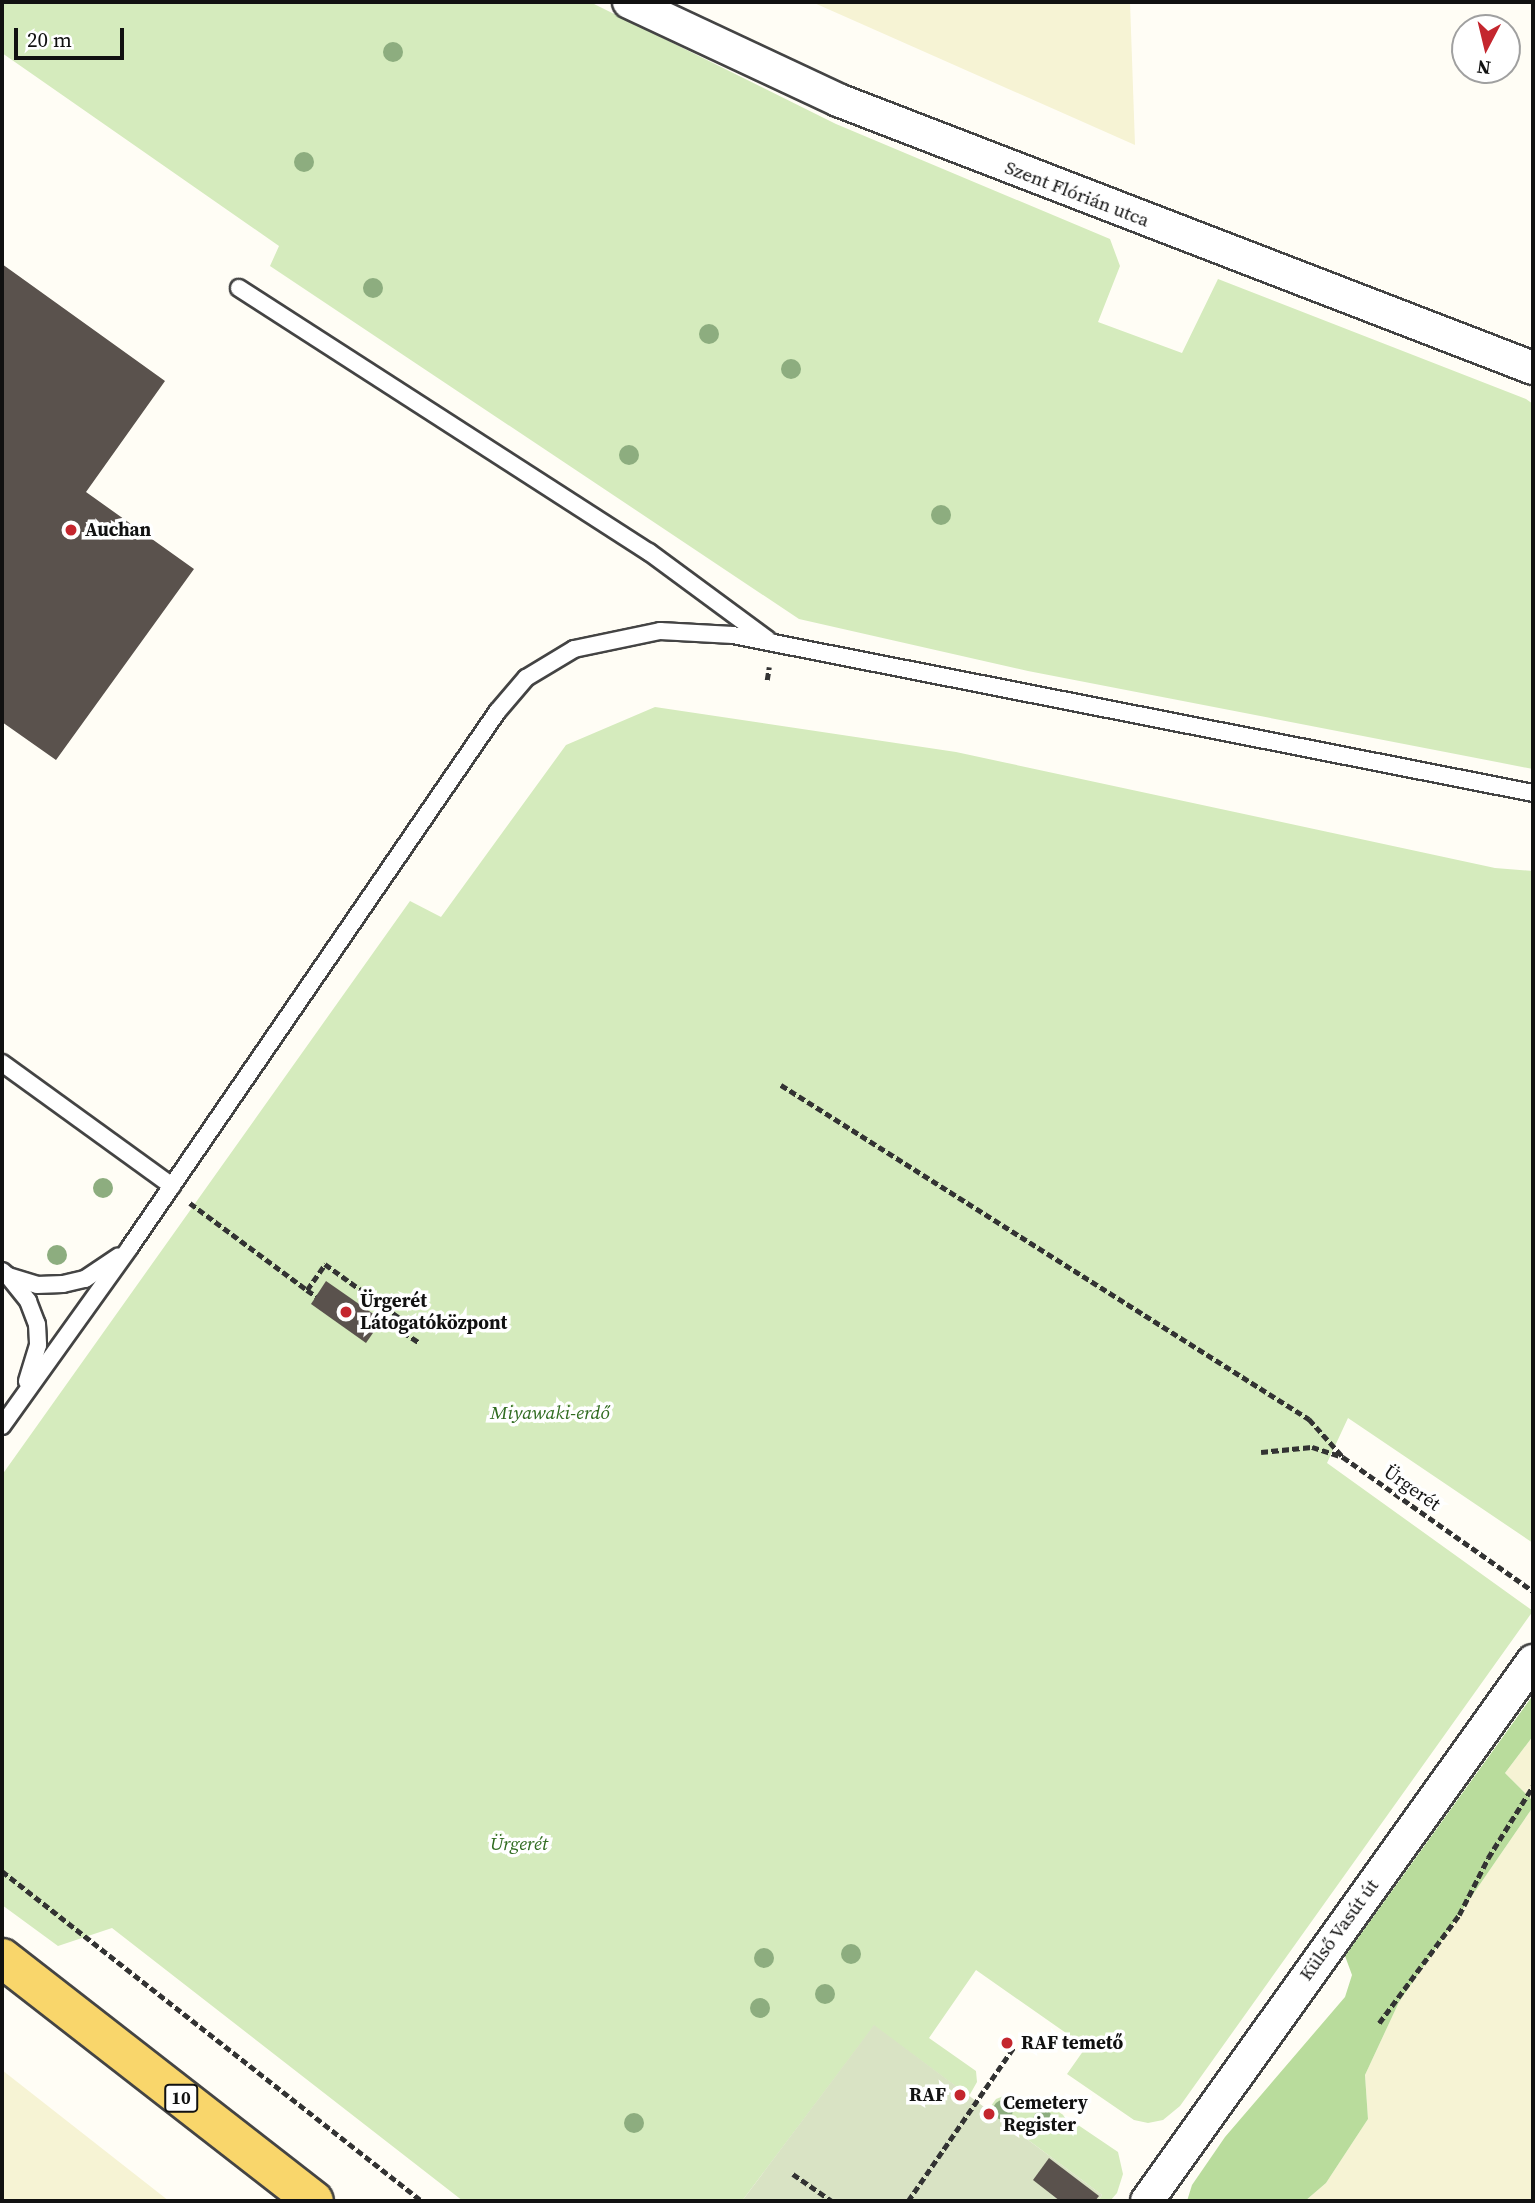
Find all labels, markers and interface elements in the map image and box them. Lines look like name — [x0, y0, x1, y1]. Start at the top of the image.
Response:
scale bar — [18, 14, 128, 58]
north arrow — [1451, 14, 1521, 84]
text: 20 m — [27, 25, 72, 54]
text: N — [1475, 54, 1492, 82]
street label: Szent Flórián utca — [1002, 156, 1152, 232]
place label: Auchan — [85, 519, 151, 541]
marker: Auchan — [63, 522, 79, 538]
place label: Ürgerét Látogatóközpont — [360, 1290, 507, 1334]
marker: Ürgerét Látogatóközpont — [338, 1304, 354, 1320]
park label: Miyawaki-erdő — [490, 1402, 610, 1424]
street label: Ürgerét — [1379, 1460, 1445, 1516]
park label: Ürgerét — [490, 1833, 548, 1855]
street label: Külső Vasút út — [1294, 1875, 1384, 1985]
place label: RAF temető — [1021, 2032, 1123, 2054]
marker: RAF temető — [999, 2035, 1015, 2051]
road number: 10 — [164, 2084, 198, 2112]
place label: RAF — [909, 2084, 946, 2106]
marker: RAF — [952, 2087, 968, 2103]
place label: Cemetery Register — [1003, 2092, 1088, 2136]
marker: Cemetery Register — [981, 2106, 997, 2122]

